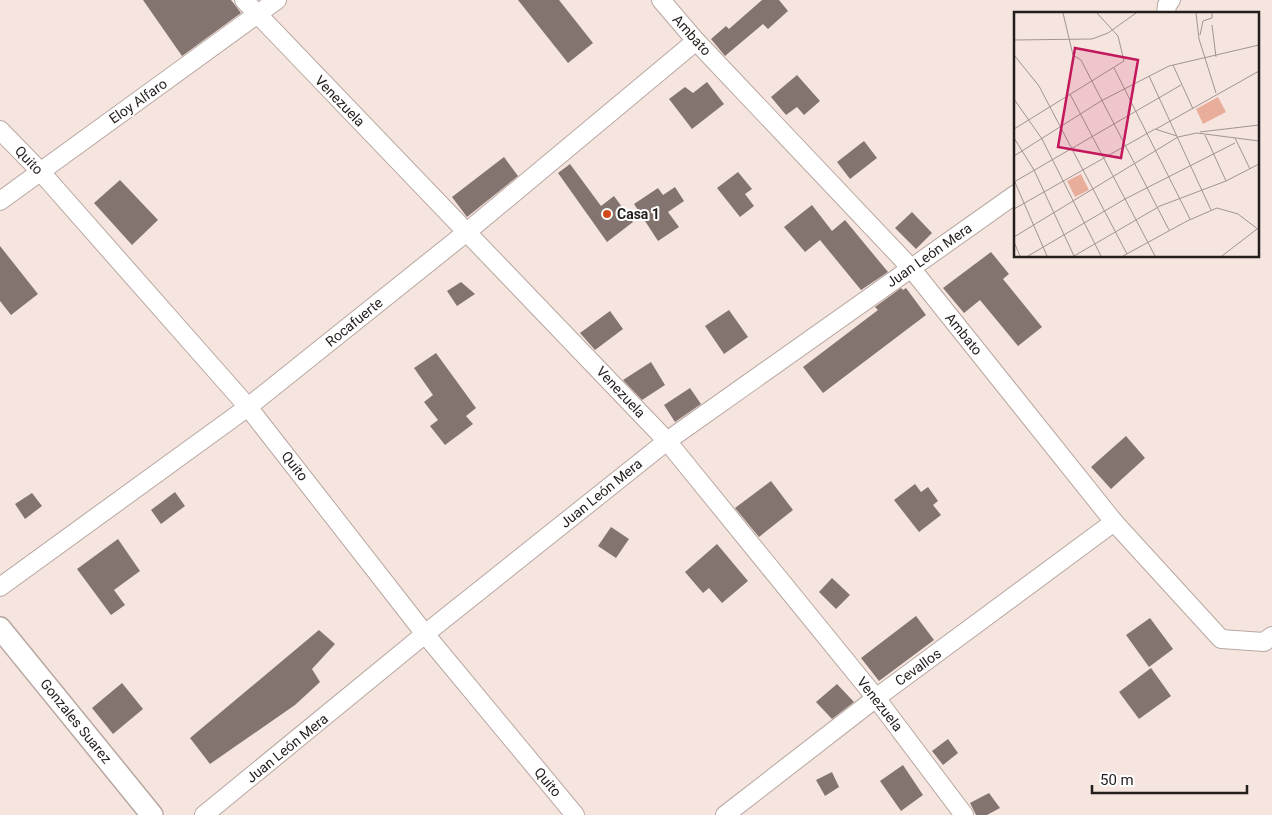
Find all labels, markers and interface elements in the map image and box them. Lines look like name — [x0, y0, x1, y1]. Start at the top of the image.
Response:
street label: Ambato — [670, 11, 714, 59]
inset map — [1014, 12, 1260, 258]
street label: Venezuela — [312, 72, 368, 130]
street label: Eloy Alfaro — [106, 75, 170, 127]
street label: Quito — [12, 143, 46, 178]
place label: Casa 1 — [617, 206, 660, 222]
marker: Casa 1 — [601, 208, 613, 220]
street label: Juan León Mera — [883, 220, 975, 290]
street label: Rocafuerte — [322, 294, 386, 350]
street label: Ambato — [942, 310, 986, 358]
street label: Venezuela — [593, 363, 649, 421]
street label: Quito — [278, 448, 312, 484]
street label: Juan León Mera — [557, 455, 645, 531]
street label: Cevallos — [892, 645, 944, 689]
street label: Venezuela — [854, 674, 906, 734]
street label: Gonzales Suarez — [37, 676, 115, 766]
street label: Juan León Mera — [243, 710, 331, 786]
scale bar — [1092, 762, 1247, 794]
street label: Quito — [531, 764, 565, 800]
text: 50 m — [1100, 771, 1134, 789]

